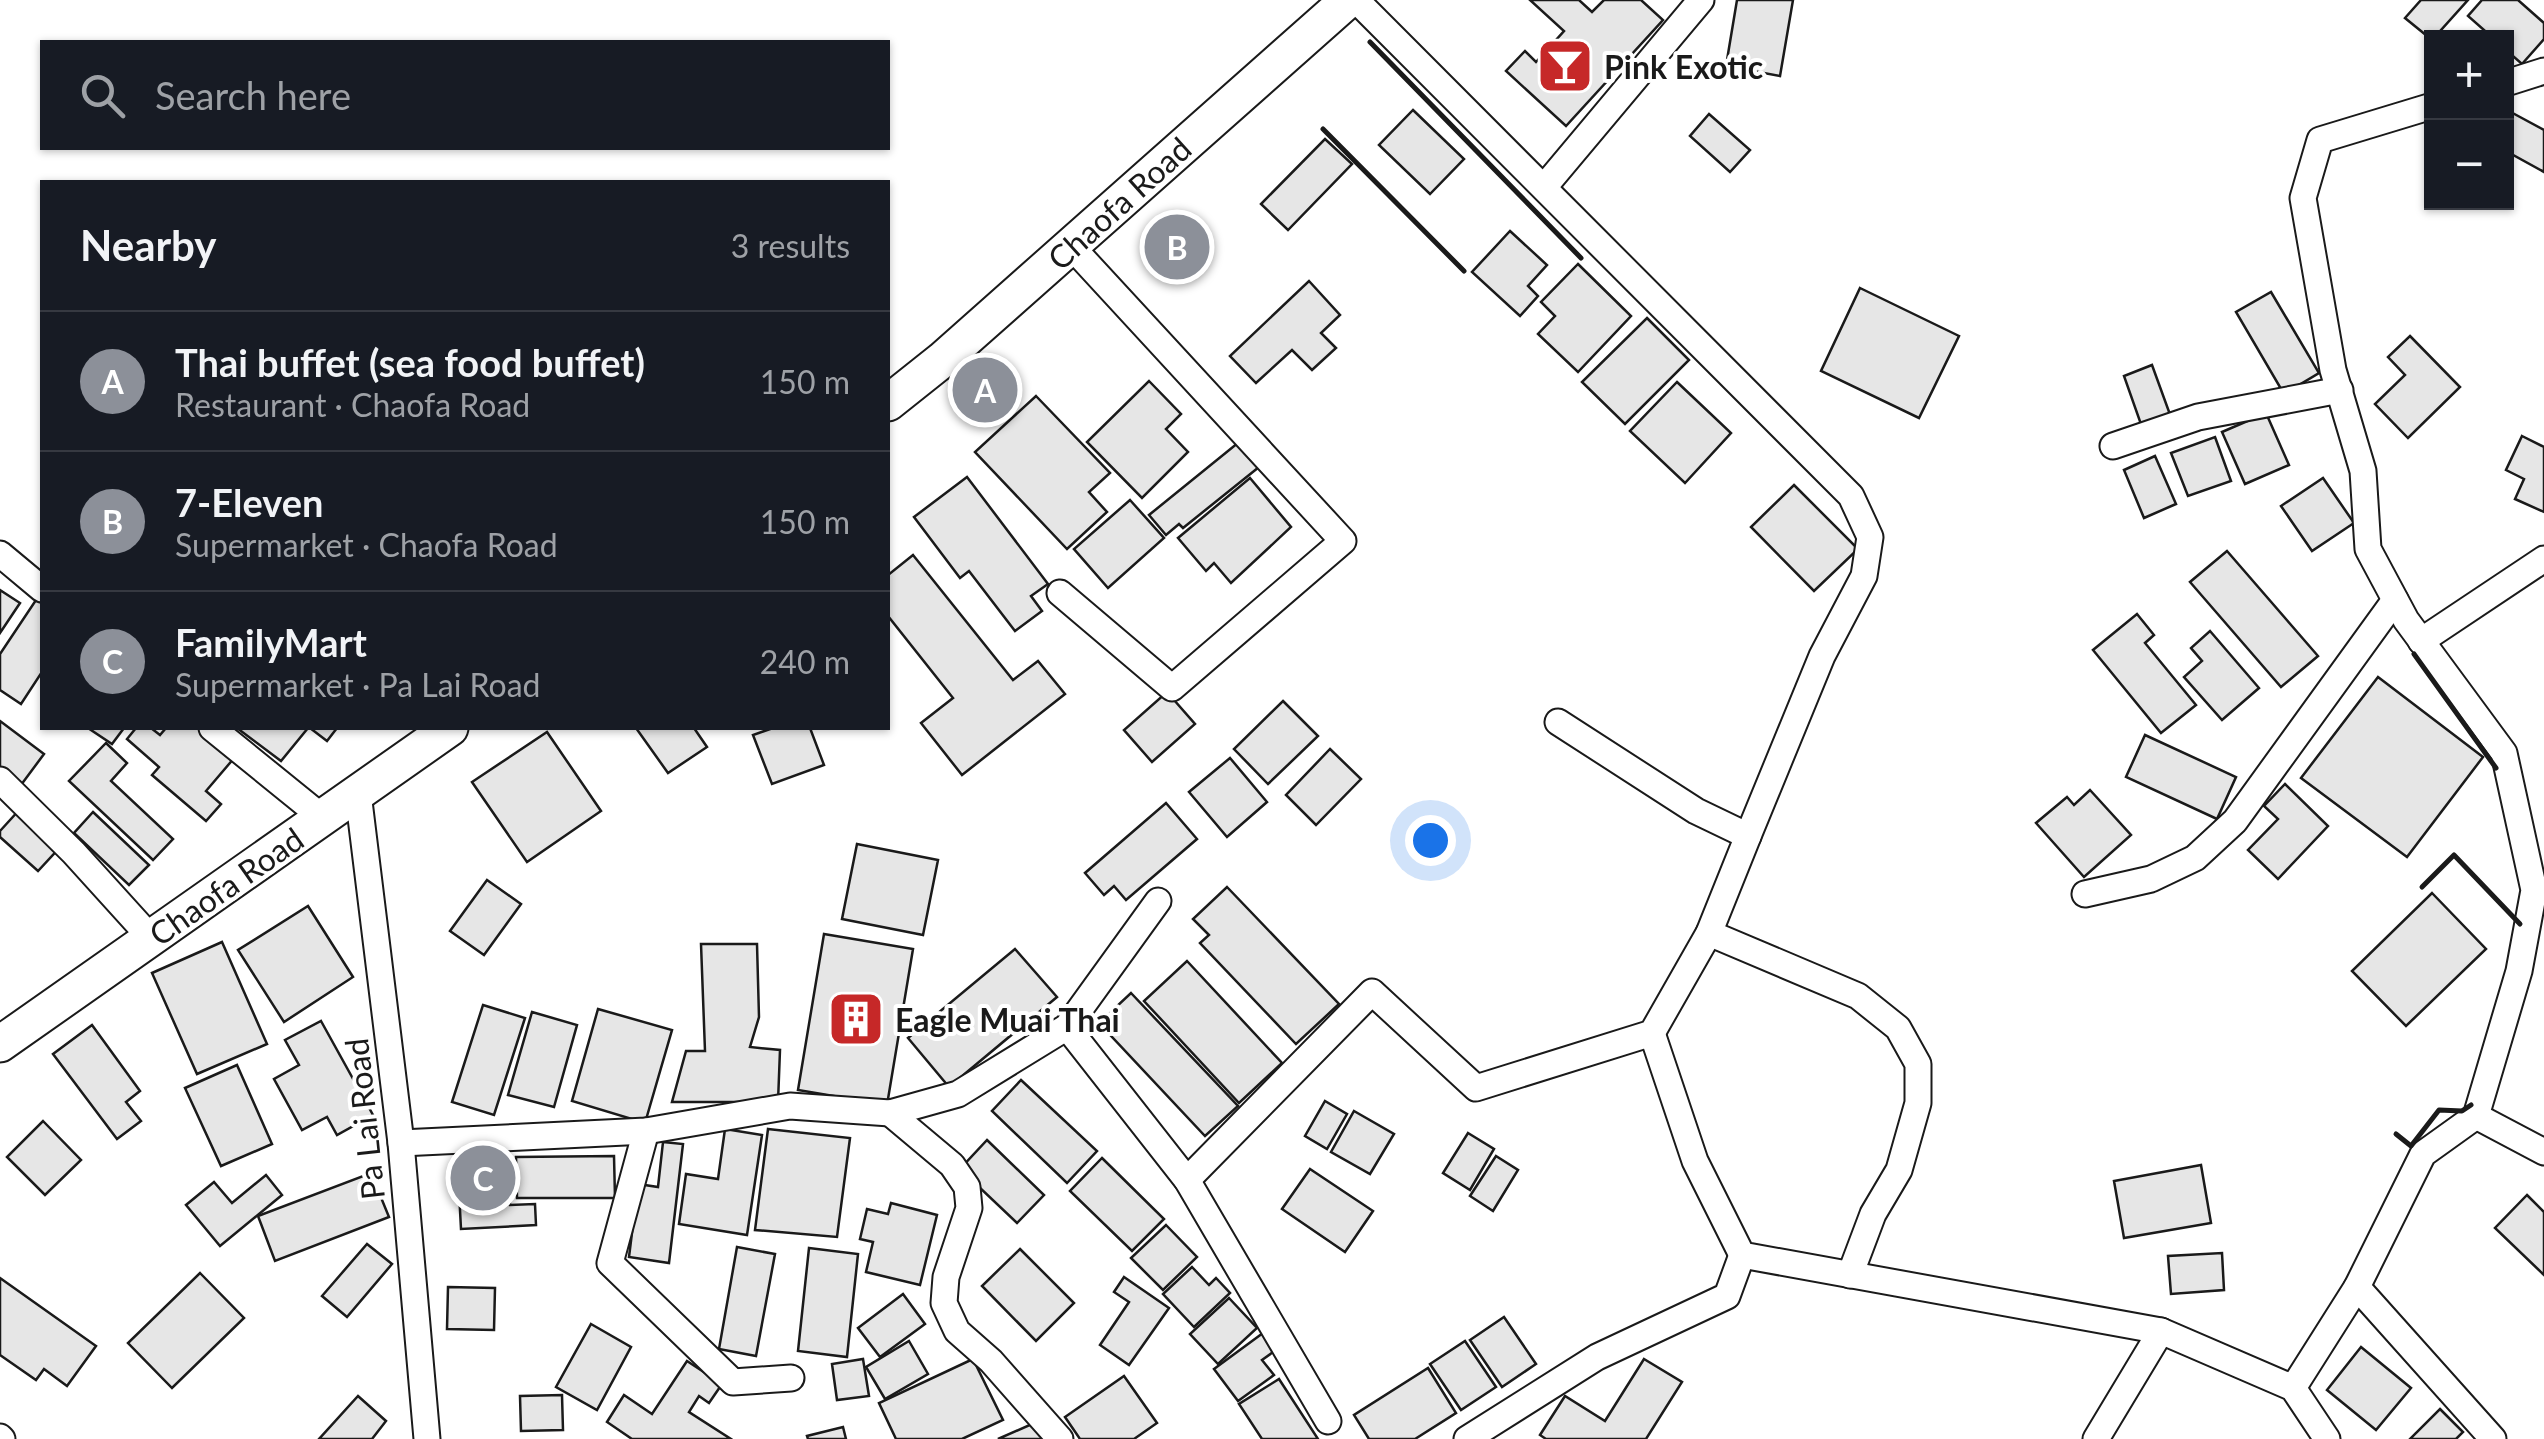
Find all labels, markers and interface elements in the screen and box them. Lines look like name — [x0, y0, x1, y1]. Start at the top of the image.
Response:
map controls — [2424, 30, 2514, 210]
button: + — [2424, 30, 2514, 120]
bar icon: Pink Exotic — [1535, 36, 1595, 96]
search box — [40, 40, 890, 150]
place label: Pink Exotic — [1604, 47, 1763, 86]
icon: search — [75, 68, 130, 123]
text: Search here — [155, 72, 351, 118]
button: − — [2424, 120, 2514, 210]
street label: Chaofa Road — [1039, 129, 1199, 277]
pin: B — [1144, 210, 1210, 284]
text: Nearby — [80, 220, 217, 270]
text: 3 results — [731, 226, 850, 265]
text: Thai buffet (sea food buffet) — [175, 339, 645, 385]
pin: A — [952, 352, 1018, 428]
text: A — [101, 362, 124, 401]
text: 150 m — [760, 362, 850, 401]
text: Restaurant · Chaofa Road — [175, 385, 530, 424]
text: 7-Eleven — [175, 479, 323, 525]
text: B — [102, 502, 123, 541]
text: 150 m — [760, 502, 850, 541]
text: Supermarket · Chaofa Road — [175, 525, 558, 564]
text: FamilyMart — [175, 619, 367, 665]
text: C — [102, 642, 123, 681]
text: 240 m — [760, 642, 850, 681]
text: Supermarket · Pa Lai Road — [175, 665, 541, 704]
your location — [1405, 815, 1456, 866]
street label: Chaofa Road — [141, 819, 311, 953]
building icon: Eagle Muai Thai — [826, 989, 886, 1049]
place label: Eagle Muai Thai — [895, 1000, 1120, 1039]
street label: Pa Lai Road — [336, 1036, 392, 1202]
pin: C — [450, 1140, 516, 1216]

